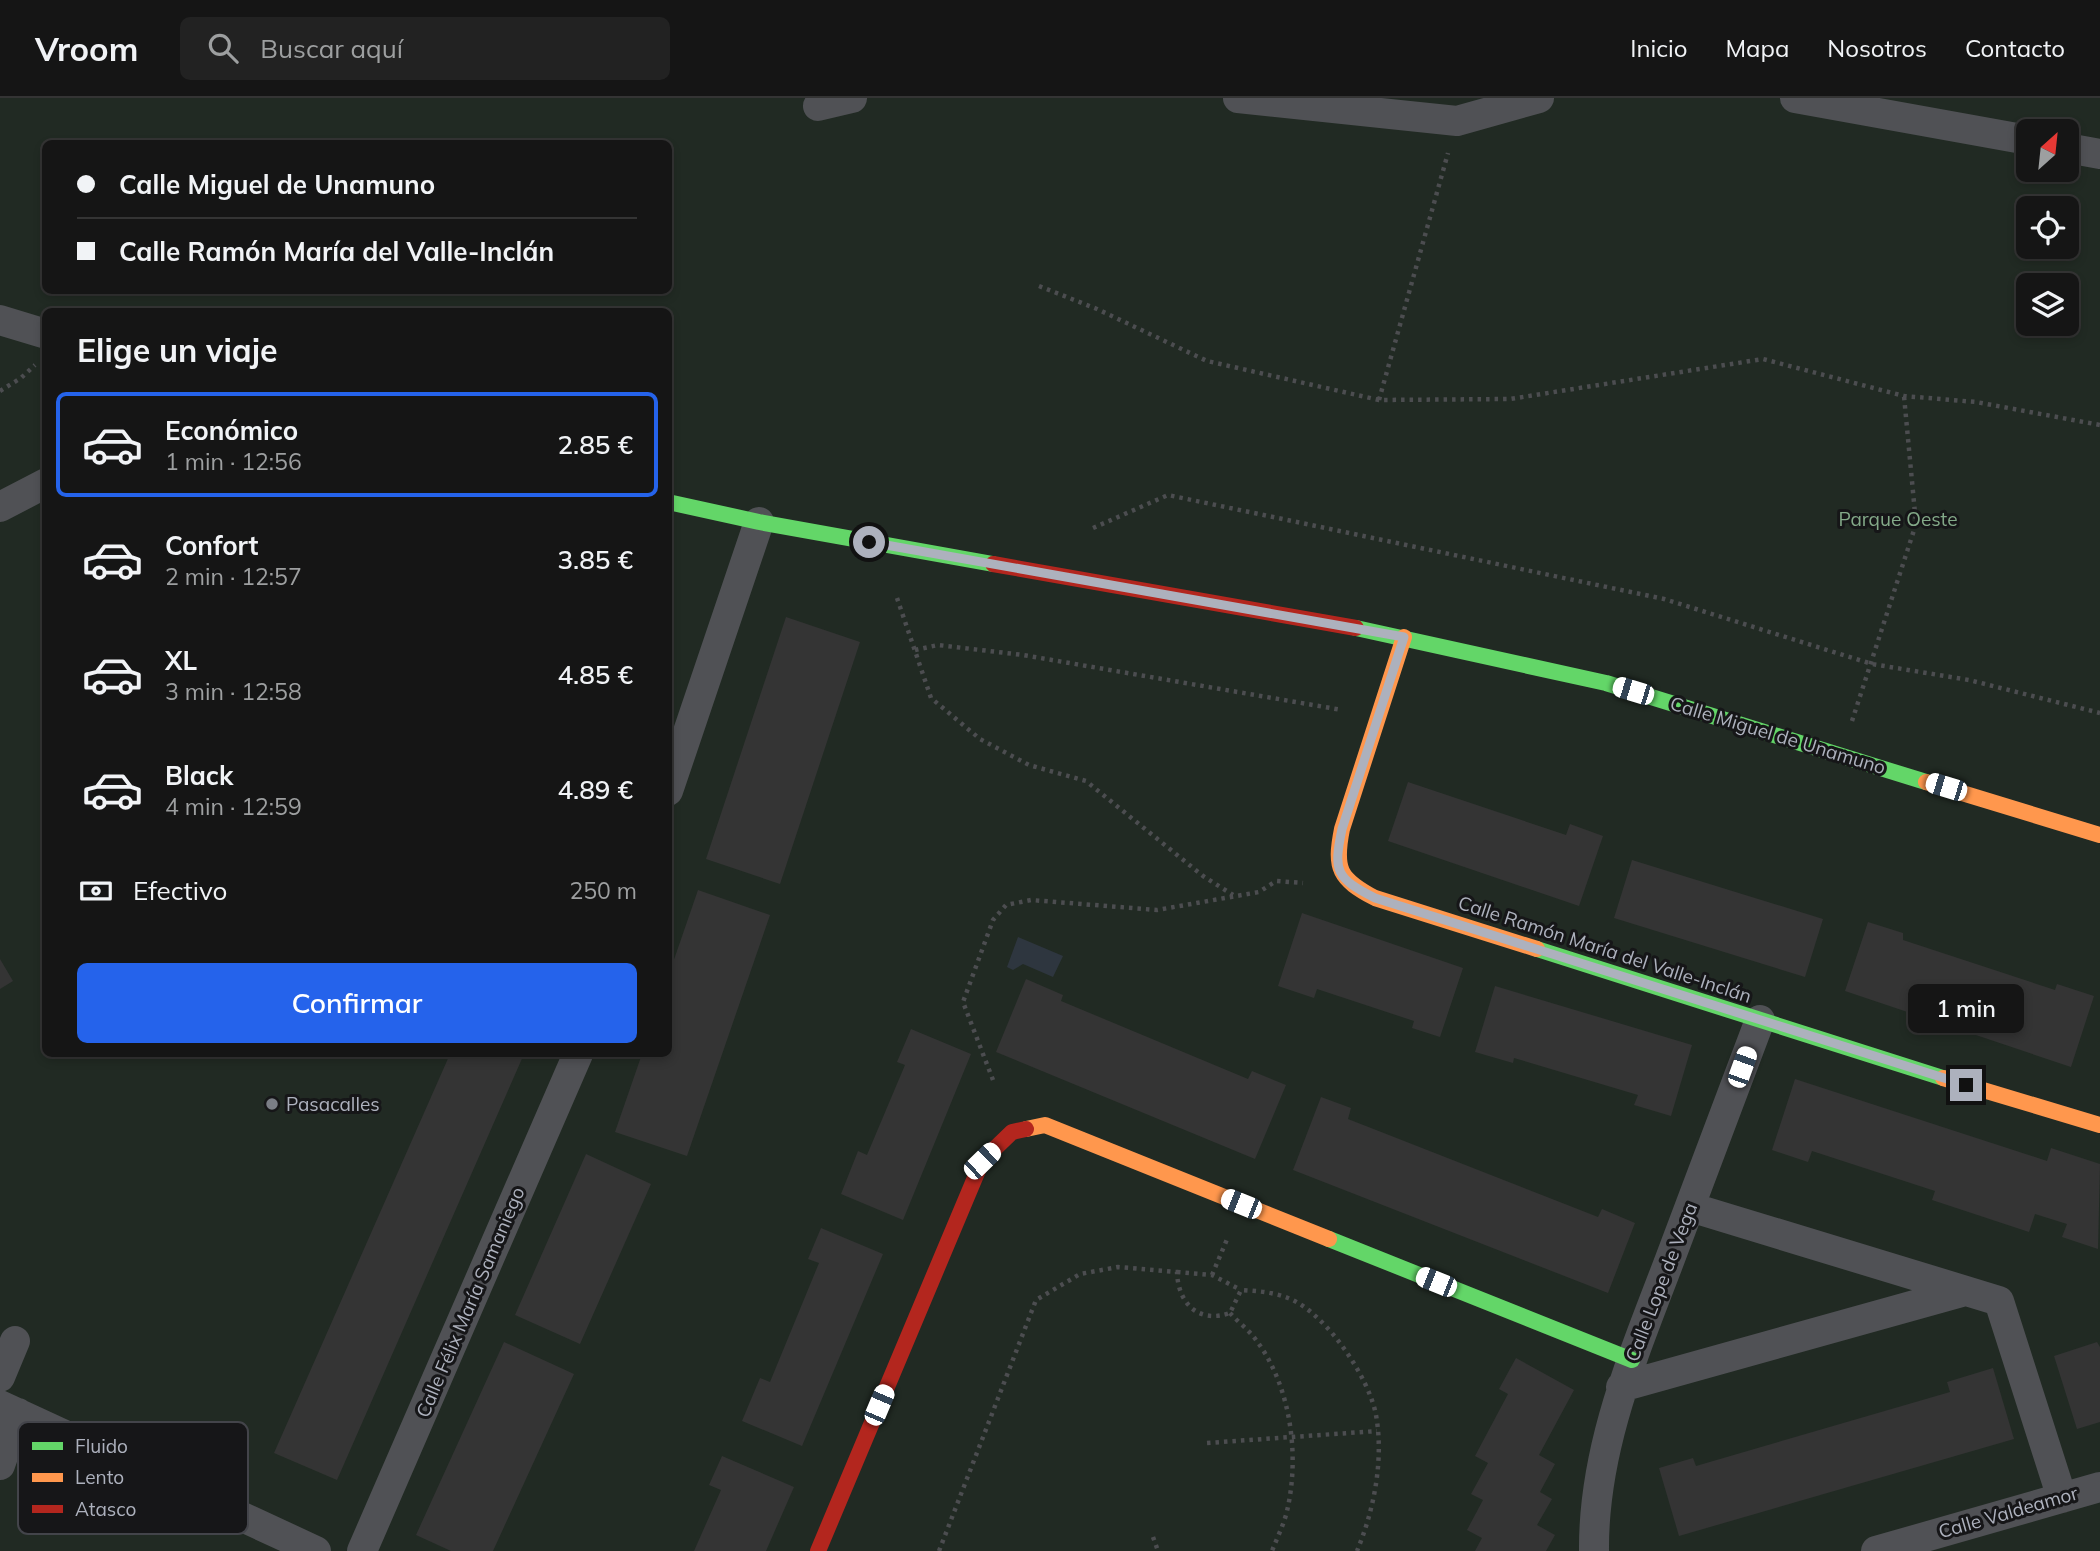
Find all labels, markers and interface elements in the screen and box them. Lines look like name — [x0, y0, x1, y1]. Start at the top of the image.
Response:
search box — [180, 17, 670, 80]
text: Vroom — [35, 28, 138, 69]
icon: search — [204, 29, 242, 67]
text: Buscar aquí — [260, 32, 403, 65]
text: Inicio — [1630, 33, 1687, 63]
text: Mapa — [1725, 33, 1789, 63]
text: Nosotros — [1827, 33, 1927, 63]
text: Contacto — [1965, 33, 2065, 63]
north arrow — [2016, 119, 2079, 182]
map controls — [2016, 119, 2079, 336]
text: Calle Miguel de Unamuno — [119, 168, 435, 201]
button: locate — [2016, 196, 2079, 259]
text: Calle Ramón María del Valle-Inclán — [119, 235, 554, 268]
button: layers — [2016, 273, 2079, 336]
text: Elige un viaje — [77, 330, 278, 370]
icon: car — [81, 413, 144, 476]
text: Económico — [165, 414, 298, 447]
text: 2.85 € — [557, 428, 633, 461]
text: 1 min · 12:56 — [165, 447, 302, 476]
park label: Parque Oeste — [1839, 507, 1957, 531]
route start — [853, 526, 885, 558]
icon: car — [81, 528, 144, 591]
text: Confort — [165, 529, 258, 562]
text: 3.85 € — [557, 543, 633, 576]
text: 2 min · 12:57 — [165, 562, 302, 591]
icon: car — [81, 643, 144, 706]
text: XL — [165, 644, 197, 677]
text: 4.85 € — [557, 658, 633, 691]
car — [1610, 675, 1657, 707]
text: 3 min · 12:58 — [165, 677, 302, 706]
street label: Calle Miguel de Unamuno — [1667, 691, 1889, 779]
icon: car — [81, 758, 144, 821]
text: Black — [165, 759, 233, 792]
car — [1923, 771, 1970, 803]
text: 4.89 € — [557, 773, 633, 806]
text: 4 min · 12:59 — [165, 792, 302, 821]
icon: cash — [77, 872, 115, 910]
text: Efectivo — [133, 874, 227, 907]
text: 250 m — [569, 876, 637, 905]
street label: Calle Ramón María del Valle-Inclán — [1455, 890, 1755, 1008]
button: Confirmar — [77, 963, 637, 1043]
callout: 1 min — [1908, 984, 2024, 1032]
text: 1 min — [1936, 994, 1996, 1023]
car — [1725, 1044, 1760, 1090]
route end — [1950, 1069, 1982, 1101]
place label: Pasacalles — [286, 1092, 380, 1116]
marker: Pasacalles — [264, 1096, 280, 1112]
car — [960, 1139, 1005, 1183]
street label: Calle Félix María Samaniego — [410, 1183, 530, 1421]
car — [1218, 1186, 1265, 1222]
street label: Calle Lope de Vega — [1620, 1199, 1702, 1365]
car — [1413, 1264, 1460, 1300]
car — [862, 1382, 897, 1428]
legend — [18, 1422, 248, 1534]
text: Fluido — [75, 1434, 128, 1458]
text: Lento — [75, 1465, 124, 1489]
street label: Calle Valdeamor — [1935, 1481, 2081, 1543]
text: Atasco — [75, 1497, 136, 1521]

